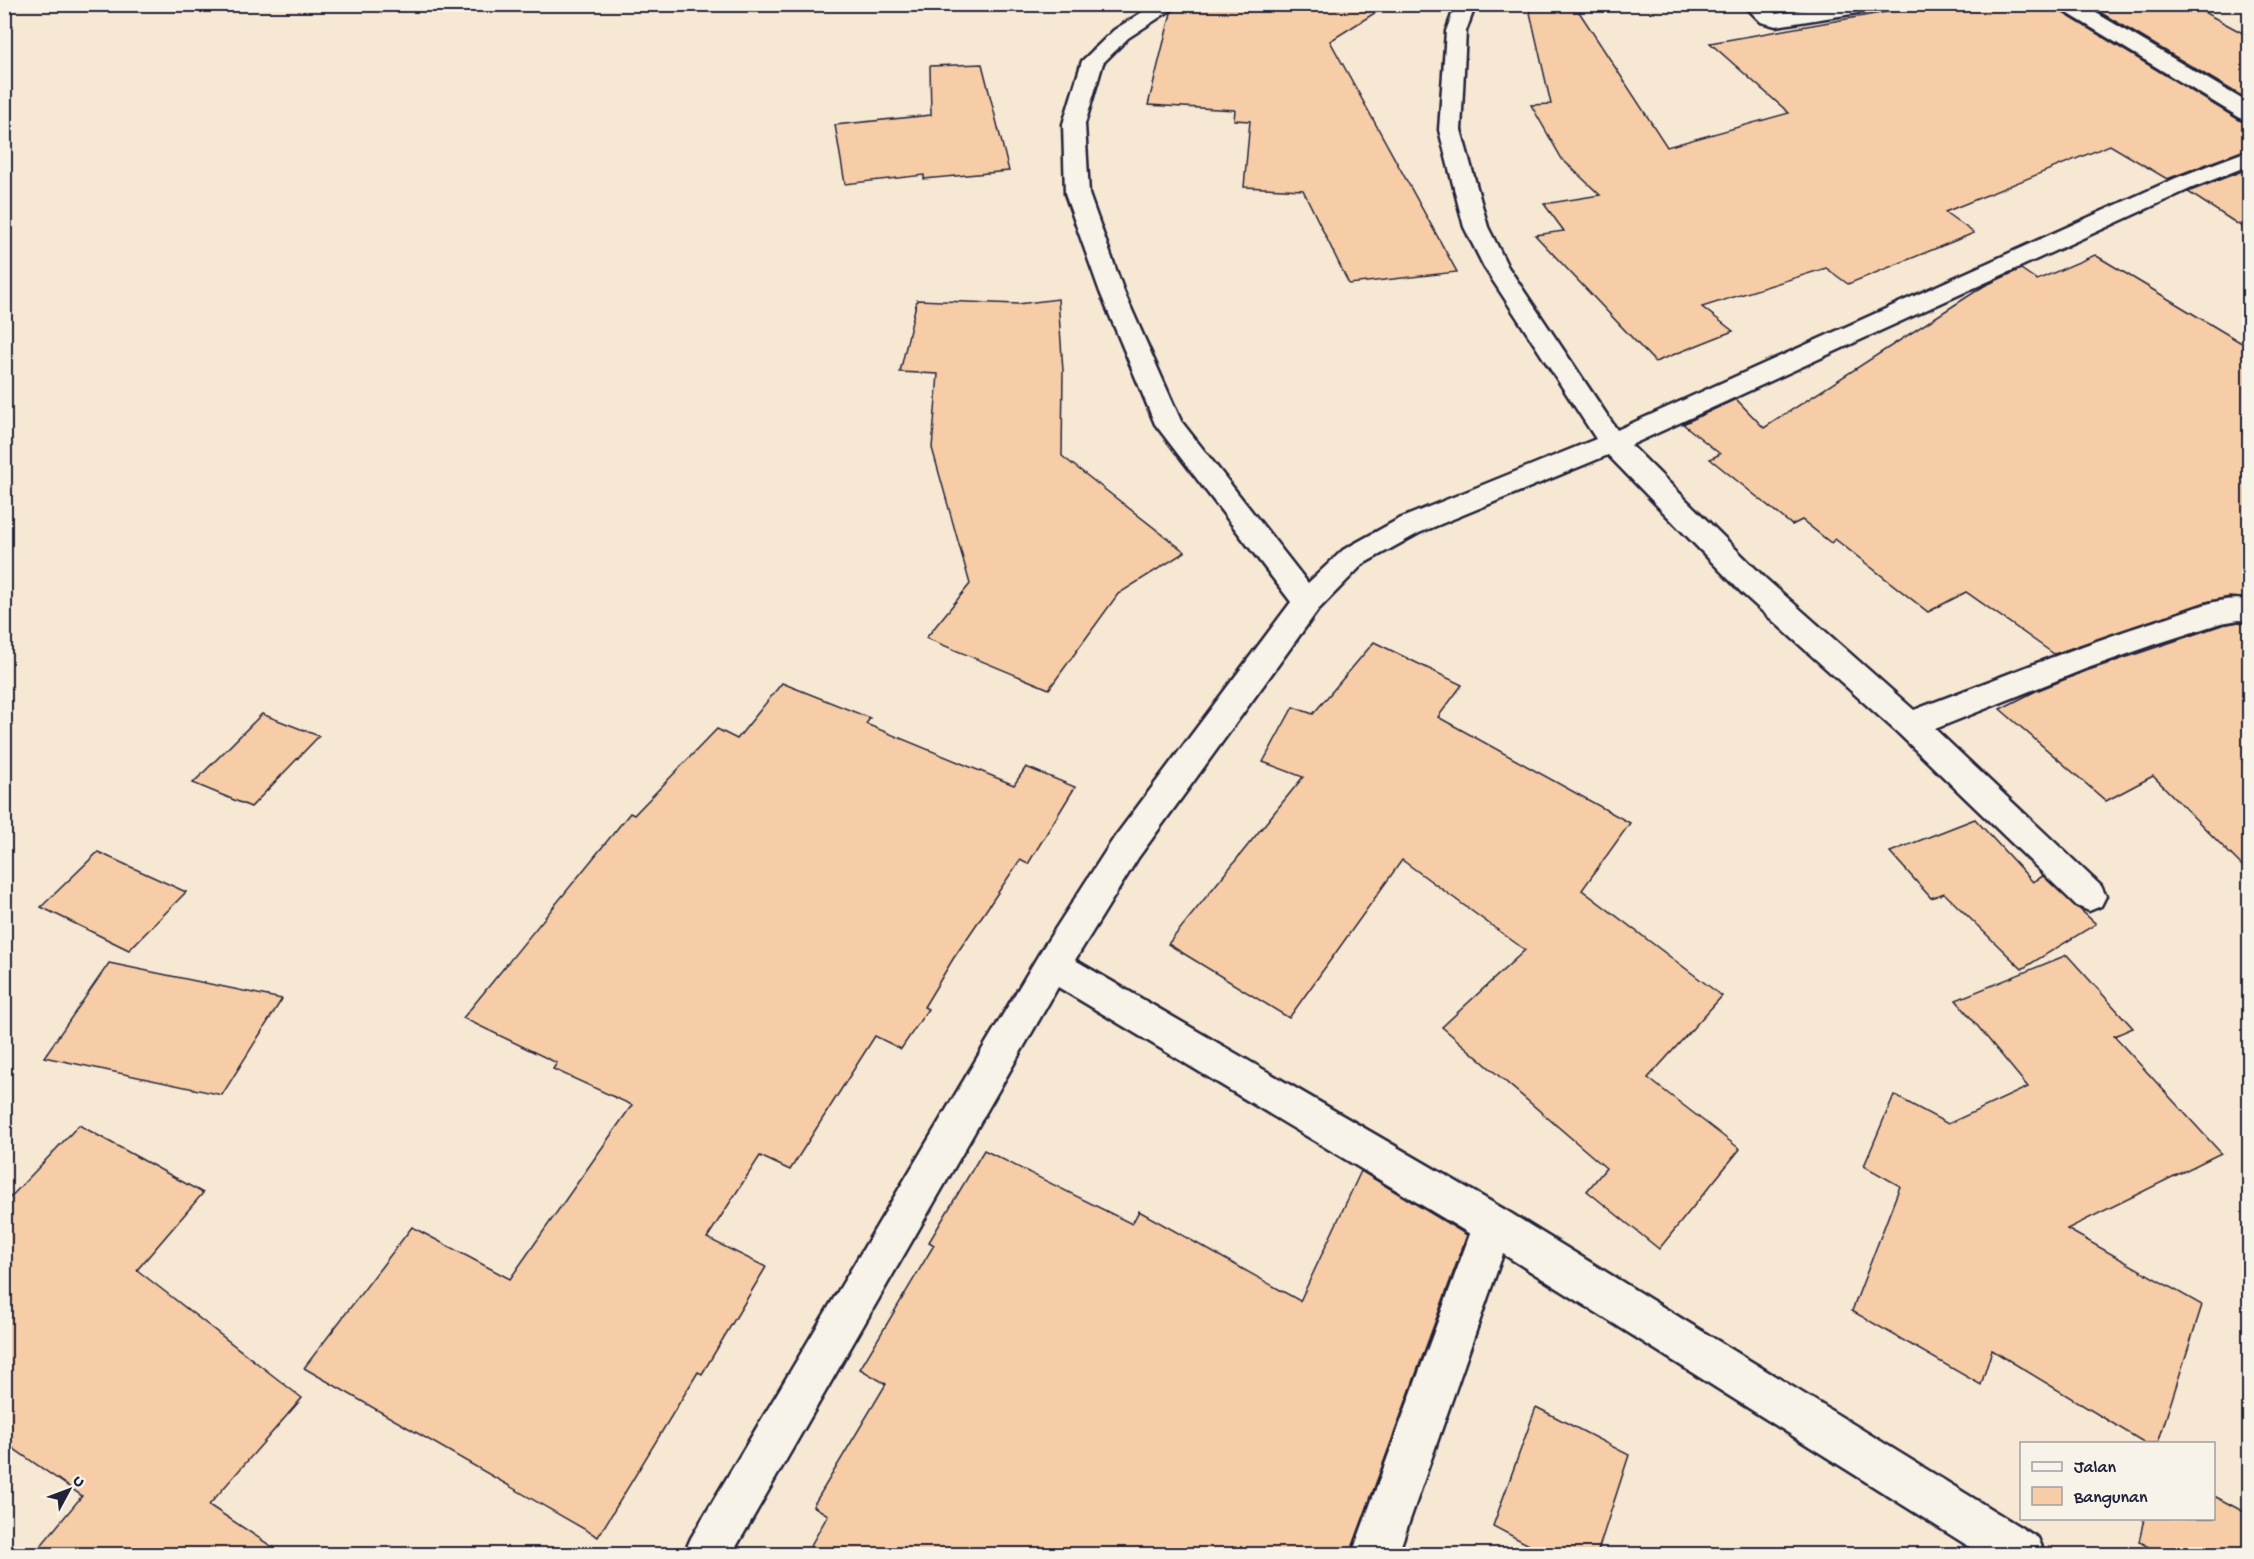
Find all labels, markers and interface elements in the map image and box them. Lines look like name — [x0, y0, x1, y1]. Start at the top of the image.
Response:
legend — [2020, 1442, 2215, 1520]
text: Jalan — [2074, 1458, 2116, 1479]
north arrow — [39, 1460, 99, 1520]
text: U — [67, 1473, 88, 1493]
text: Bangunan — [2073, 1488, 2148, 1509]

